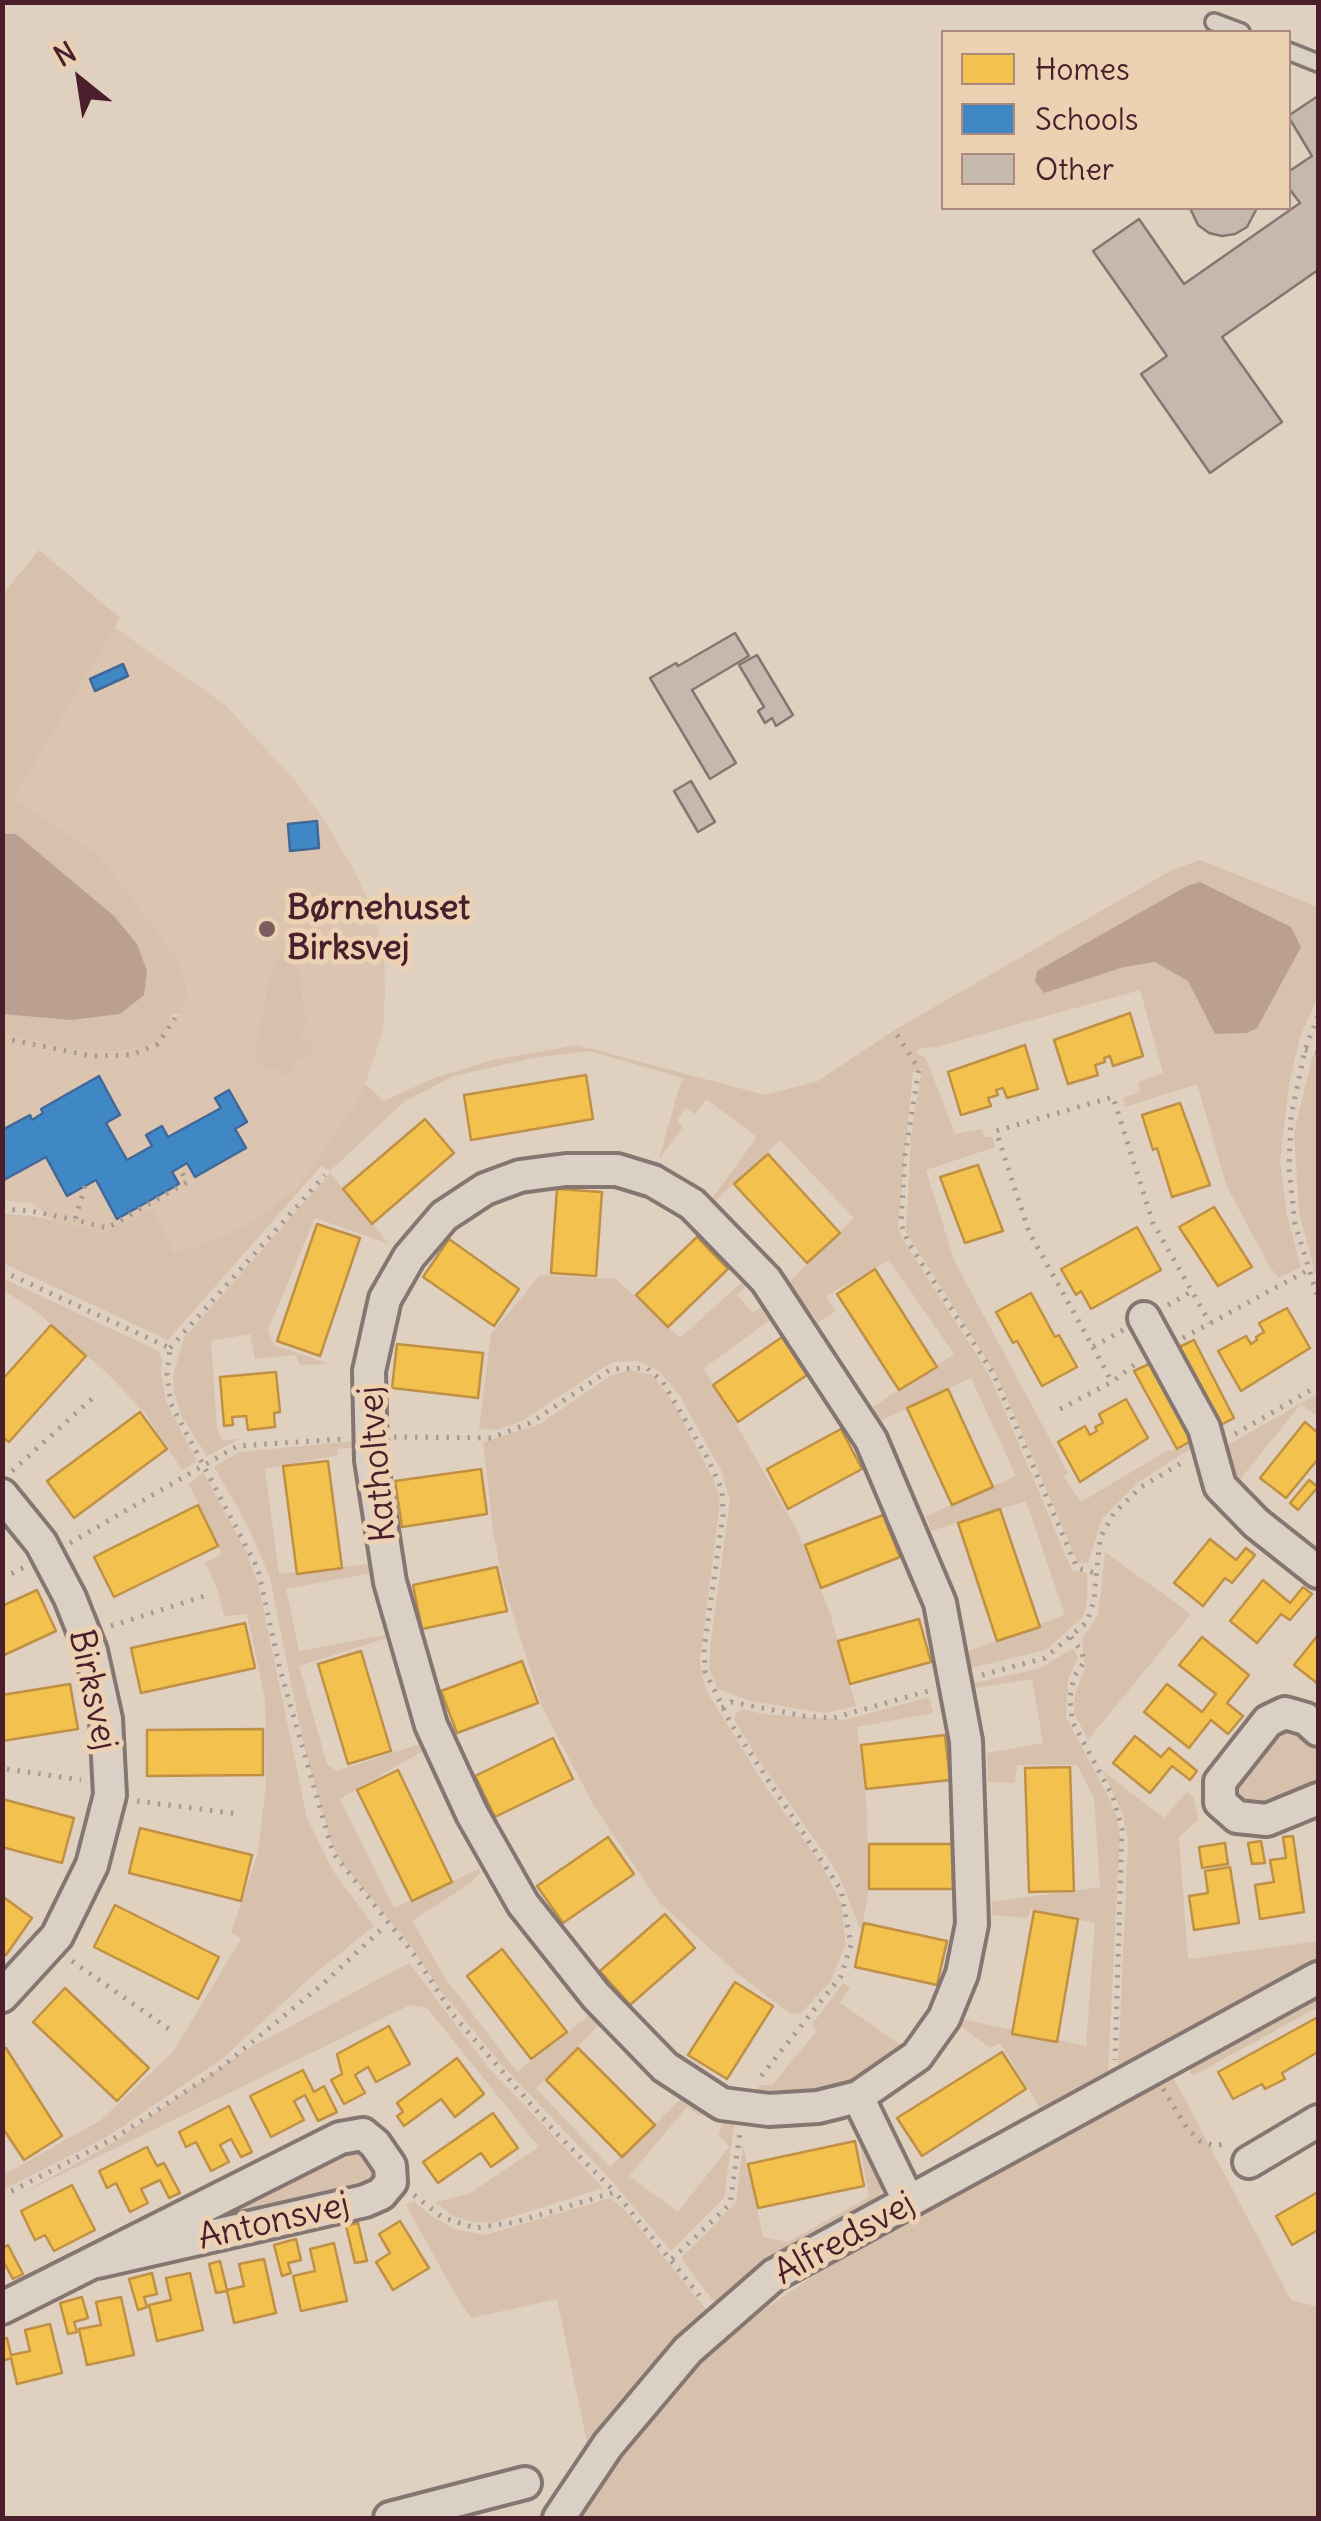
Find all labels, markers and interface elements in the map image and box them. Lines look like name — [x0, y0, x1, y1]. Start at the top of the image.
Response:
north arrow — [30, 30, 130, 130]
legend — [941, 30, 1291, 210]
text: N — [48, 34, 82, 74]
text: Homes — [1035, 50, 1130, 88]
text: Schools — [1035, 100, 1138, 138]
text: Other — [1035, 150, 1114, 188]
place label: Børnehuset Birksvej — [287, 888, 470, 970]
marker: Børnehuset Birksvej — [256, 918, 278, 940]
street label: Katholtvej — [350, 1384, 406, 1544]
street label: Birksvej — [59, 1626, 125, 1754]
street label: Alfredsvej — [767, 2183, 923, 2295]
street label: Antonsvej — [194, 2184, 354, 2260]

